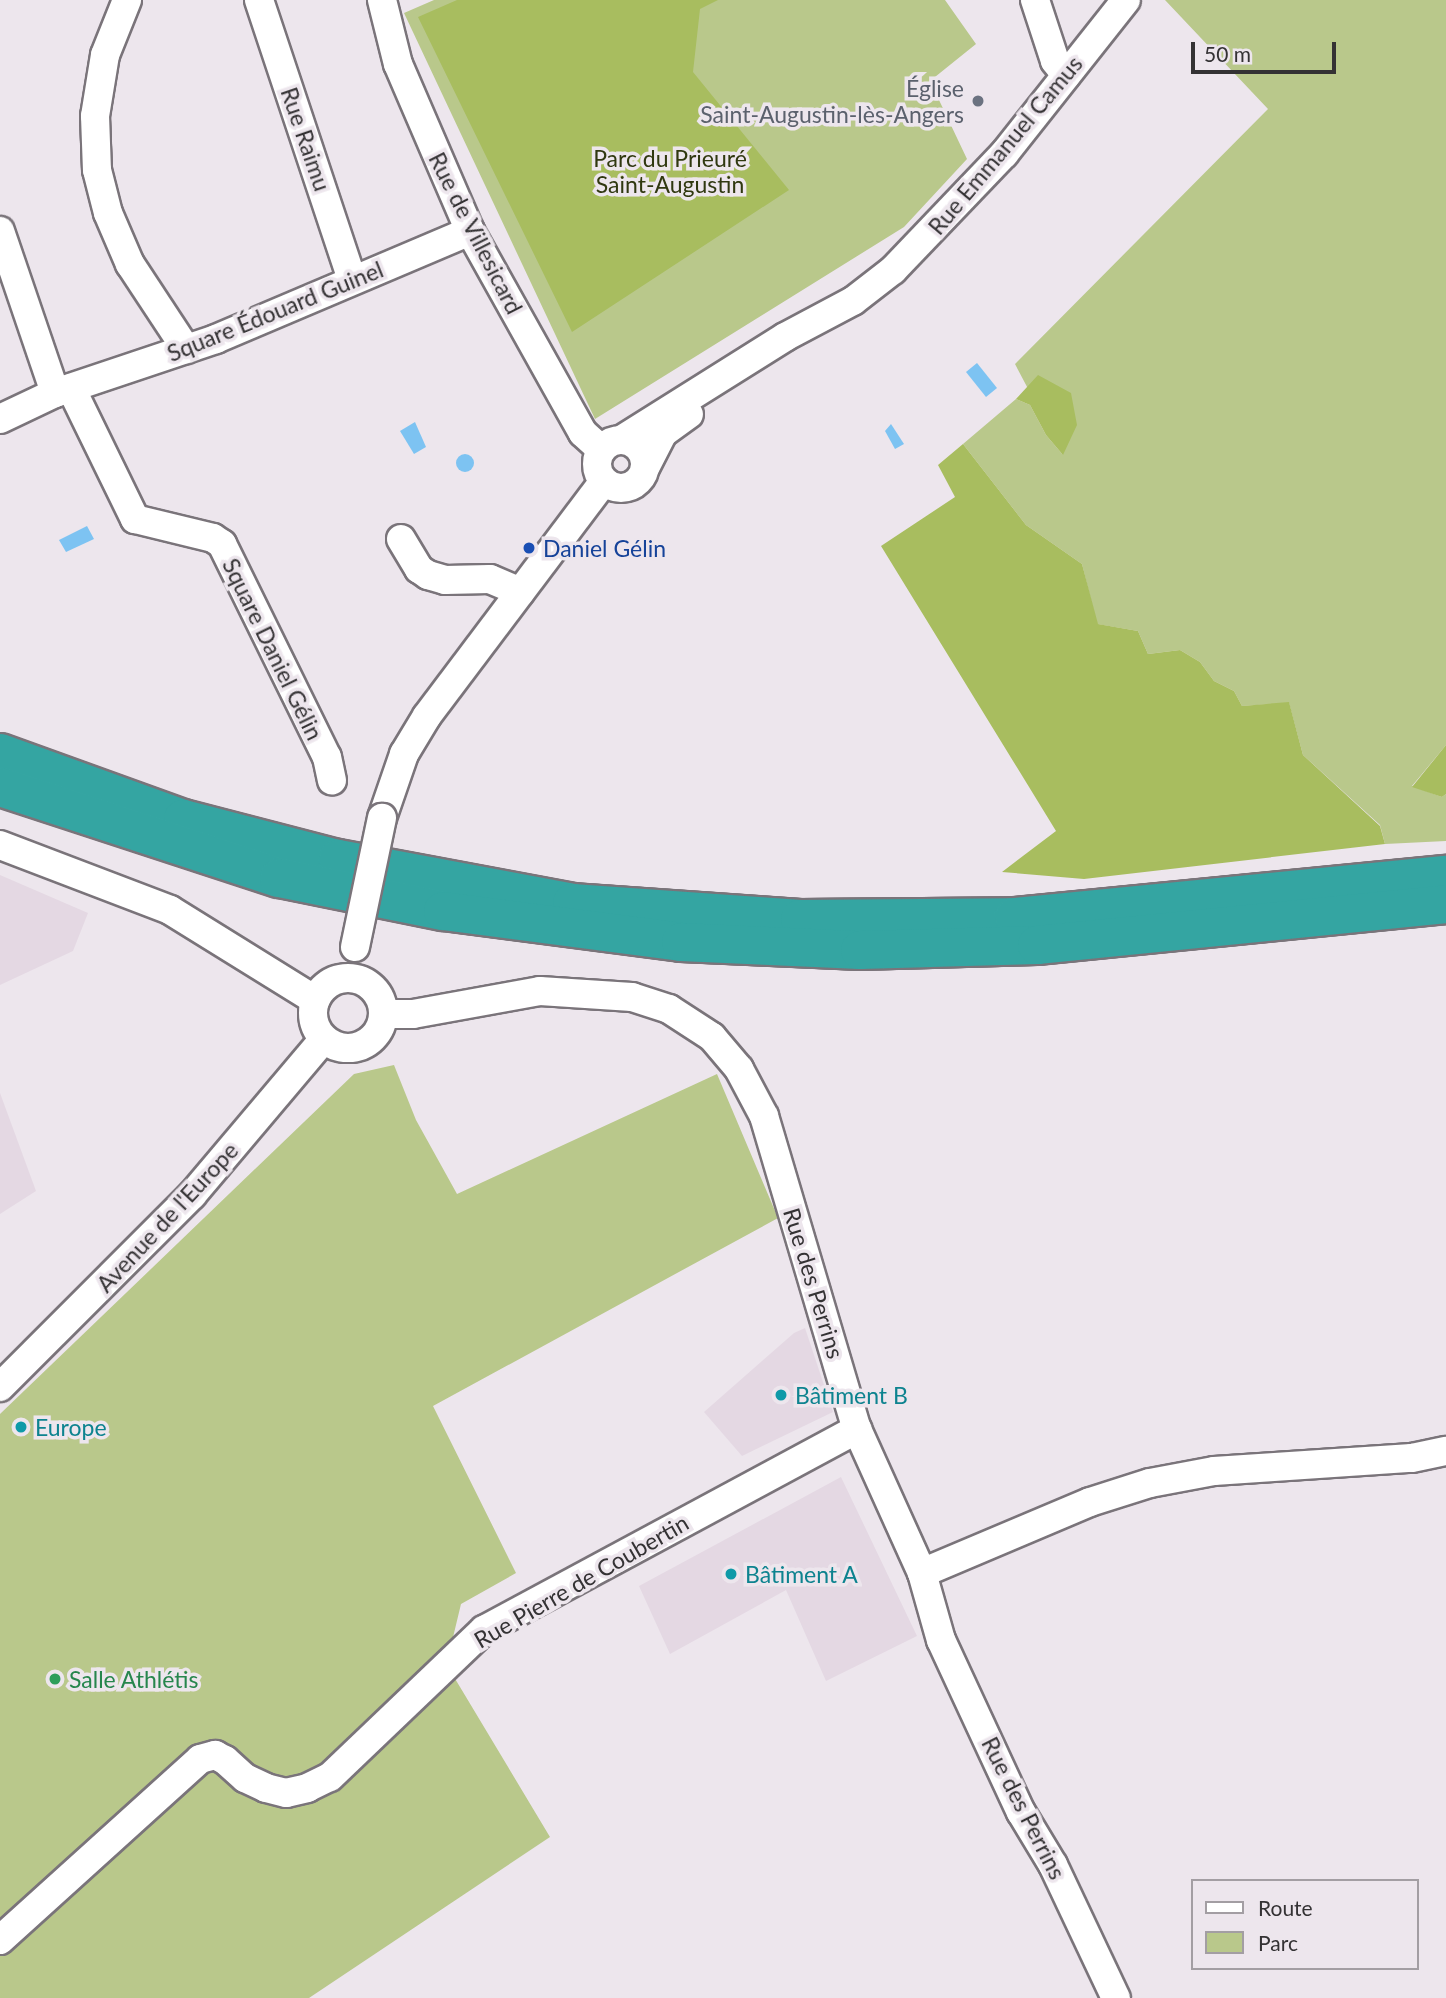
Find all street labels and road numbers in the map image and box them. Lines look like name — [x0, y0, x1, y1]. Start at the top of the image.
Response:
street label: Rue Emmanuel Camus — [922, 50, 1088, 240]
street label: Rue Raimu — [275, 84, 337, 194]
street label: Rue de Villesicard — [423, 147, 529, 319]
street label: Square Édouard Guinel — [163, 255, 387, 367]
street label: Square Daniel Gélin — [217, 554, 329, 744]
street label: Avenue de l'Europe — [91, 1136, 243, 1298]
street label: Rue des Perrins — [778, 1204, 850, 1362]
street label: Rue Pierre de Coubertin — [469, 1508, 693, 1654]
street label: Rue des Perrins — [976, 1732, 1072, 1884]

